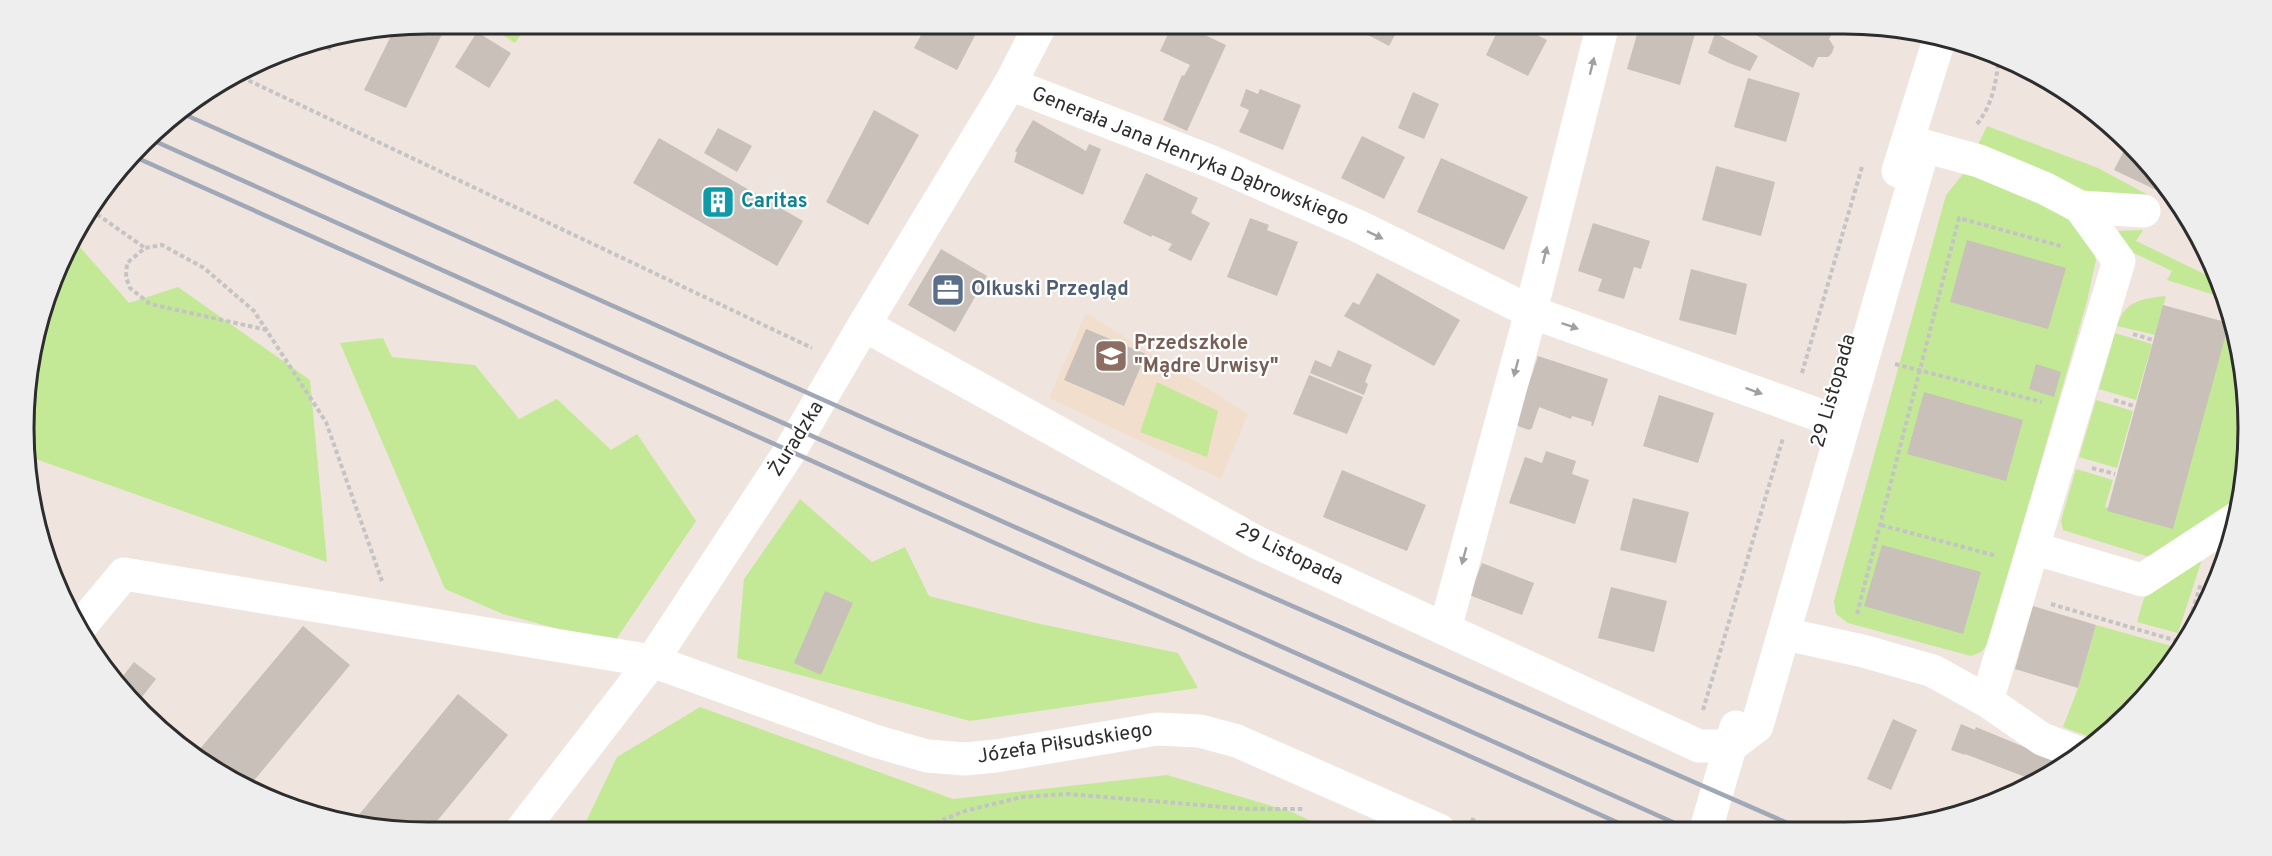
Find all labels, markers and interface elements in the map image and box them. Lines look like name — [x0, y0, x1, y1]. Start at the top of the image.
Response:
one-way arrow — [1588, 57, 1598, 75]
street label: Generała Jana Henryka Dąbrowskiego — [1027, 81, 1353, 233]
building icon: Caritas — [700, 184, 736, 220]
place label: Caritas — [741, 189, 808, 215]
one-way arrow — [1366, 229, 1384, 239]
one-way arrow — [1540, 246, 1550, 264]
office icon: Olkuski Przegląd — [930, 272, 966, 308]
place label: Olkuski Przegląd — [971, 277, 1129, 303]
one-way arrow — [1562, 321, 1580, 331]
place label: Przedszkole "Mądre Urwisy" — [1134, 331, 1279, 380]
street label: 29 Listopada — [1805, 331, 1863, 451]
school or university icon: Przedszkole "Mądre Urwisy" — [1093, 338, 1129, 374]
one-way arrow — [1510, 359, 1520, 377]
one-way arrow — [1745, 386, 1763, 396]
street label: Żuradzka — [763, 396, 830, 482]
street label: 29 Listopada — [1231, 518, 1347, 592]
one-way arrow — [1459, 547, 1469, 566]
street label: Józefa Piłsudskiego — [975, 717, 1155, 771]

